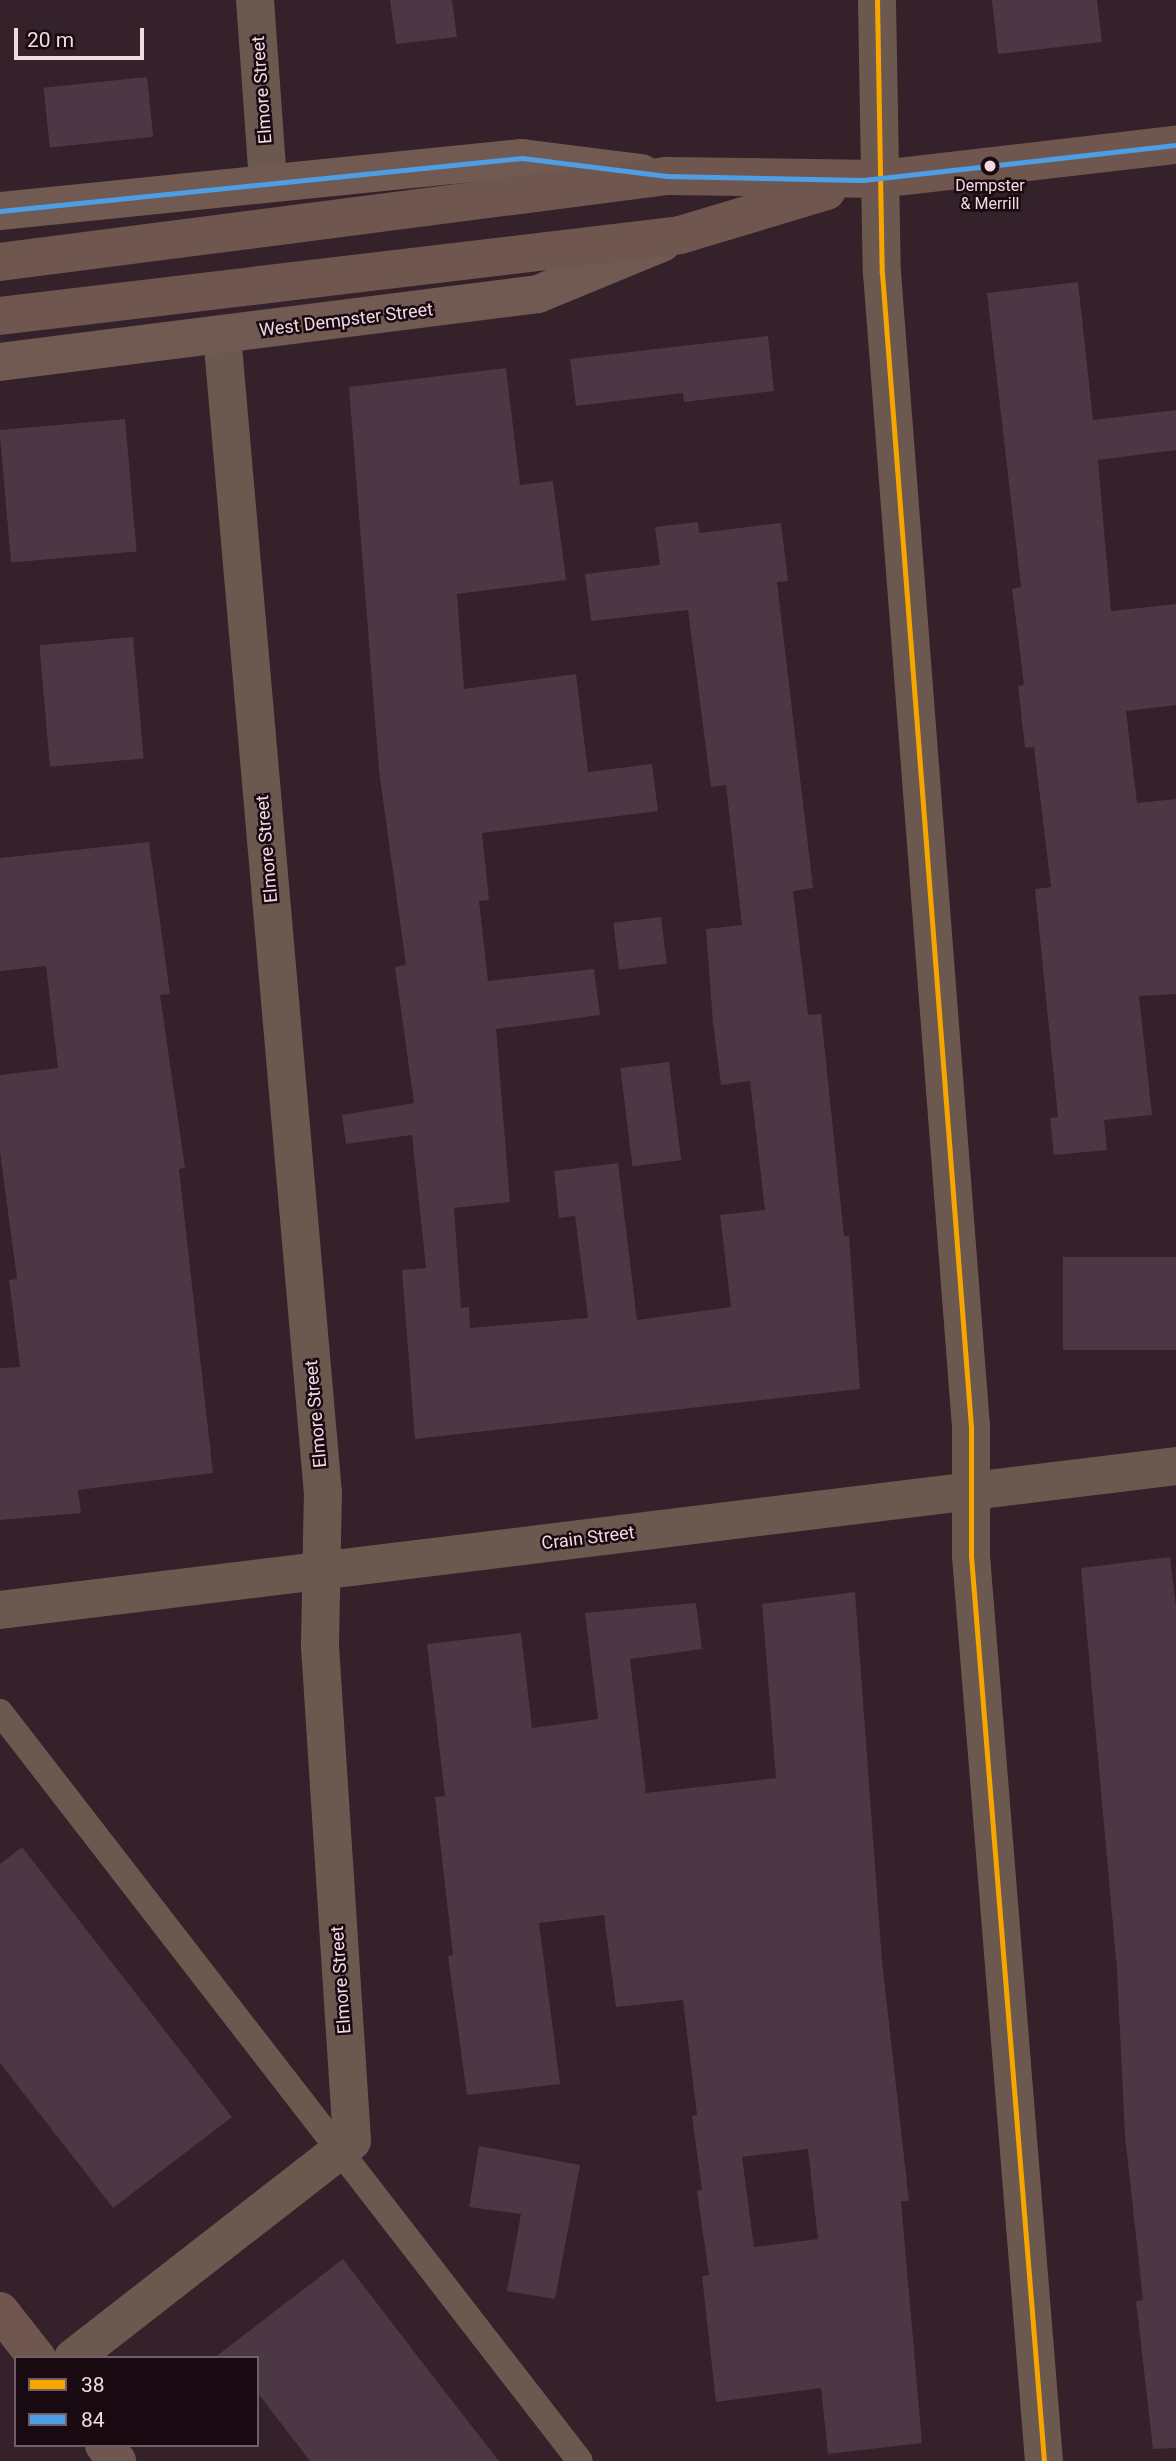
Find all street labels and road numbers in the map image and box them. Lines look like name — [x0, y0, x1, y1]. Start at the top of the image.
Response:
street label: Elmore Street — [247, 35, 277, 145]
street label: West Dempster Street — [258, 299, 434, 341]
street label: Elmore Street — [252, 794, 282, 904]
street label: Elmore Street — [301, 1359, 331, 1469]
street label: Crain Street — [540, 1522, 636, 1554]
street label: Elmore Street — [326, 1925, 356, 2035]

